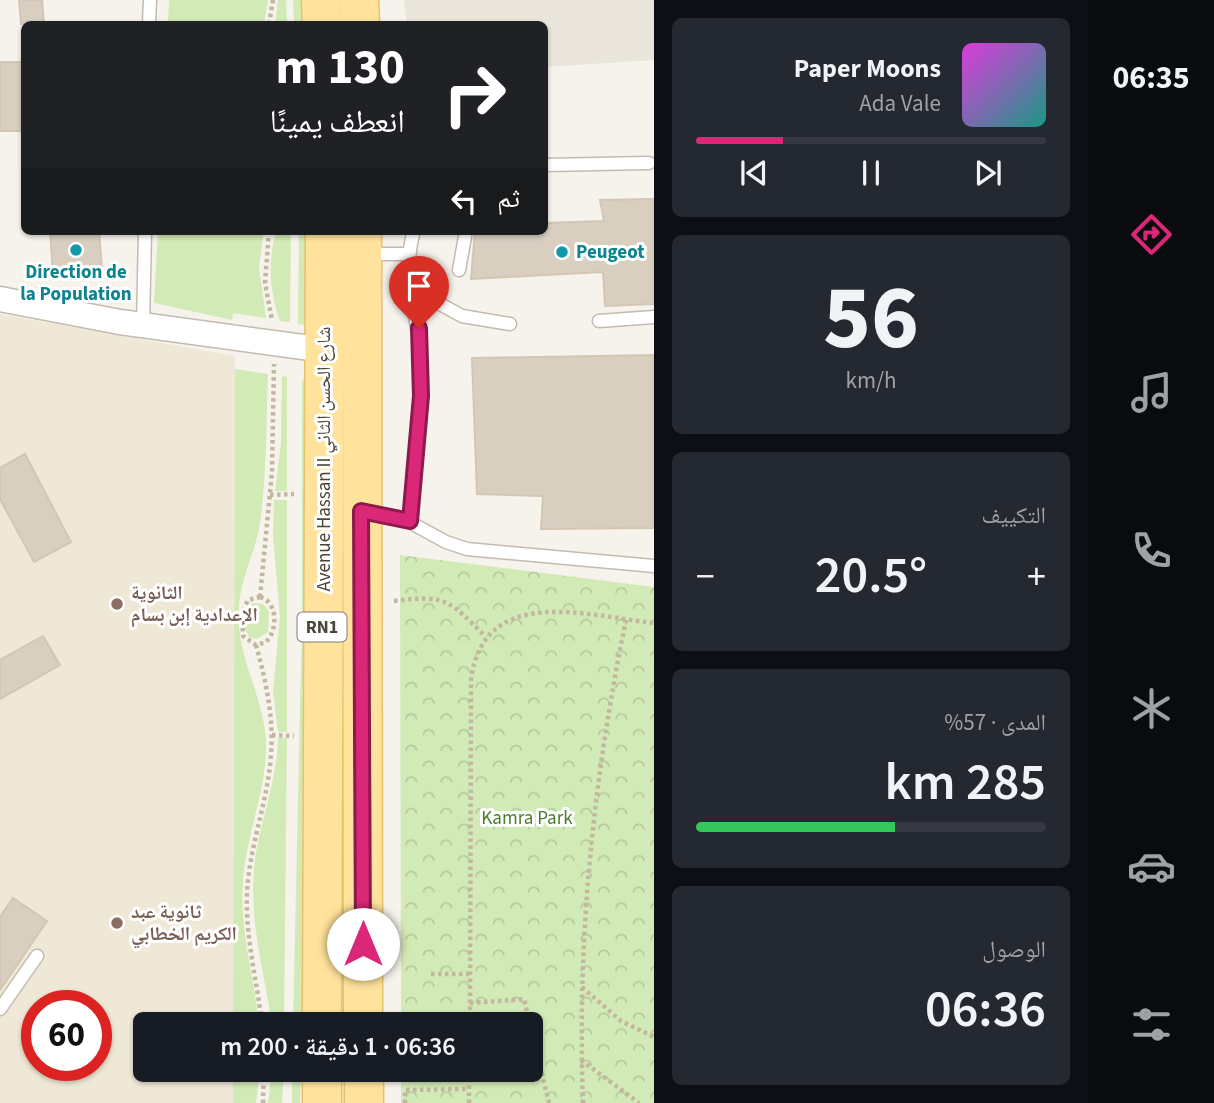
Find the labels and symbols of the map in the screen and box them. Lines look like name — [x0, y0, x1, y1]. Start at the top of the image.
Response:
place label: Peugeot — [576, 239, 645, 266]
marker: Direction de la Population — [68, 242, 84, 258]
marker: Peugeot — [554, 244, 570, 260]
pin — [389, 256, 449, 328]
place label: Direction de la Population — [20, 259, 132, 308]
street label: Avenue Hassan II شارع الحسن الثاني — [311, 327, 338, 591]
place label: الثانوية الإعدادية إبن بسام — [131, 580, 258, 629]
marker: الثانوية الإعدادية إبن بسام — [109, 596, 125, 612]
road number: RN1 — [298, 612, 346, 642]
park label: Kamra Park — [481, 805, 573, 832]
place label: ثانوية عبد الكريم الخطابي — [131, 899, 237, 948]
position arrow — [326, 907, 400, 981]
marker: ثانوية عبد الكريم الخطابي — [109, 915, 125, 931]
speed limit sign: 60 — [21, 990, 112, 1081]

